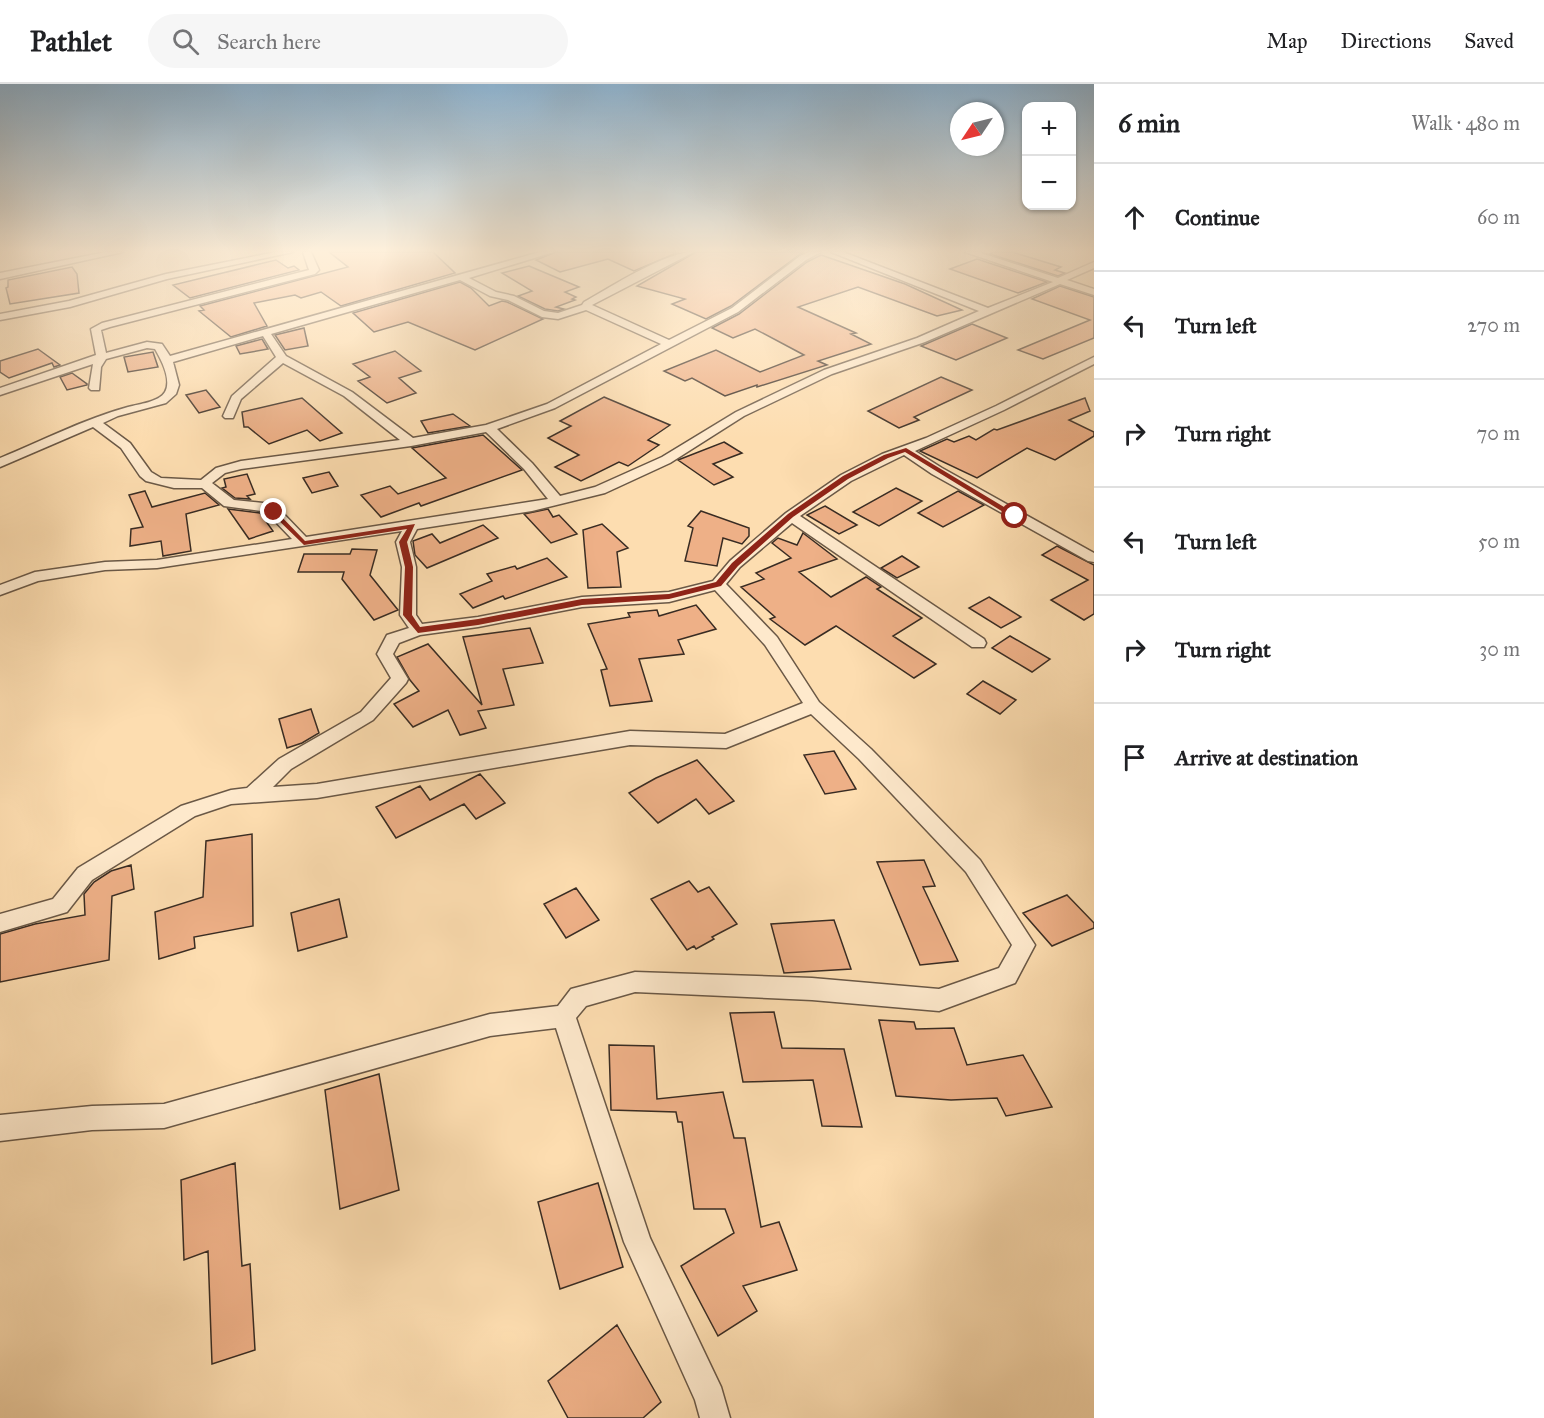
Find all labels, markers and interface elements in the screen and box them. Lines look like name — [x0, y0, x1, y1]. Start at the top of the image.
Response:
search box — [148, 14, 568, 68]
text: Pathlet — [30, 24, 112, 59]
icon: search — [169, 25, 202, 58]
text: Search here — [217, 28, 321, 55]
text: Map — [1267, 28, 1308, 54]
text: Directions — [1341, 28, 1431, 54]
text: Saved — [1464, 28, 1514, 54]
north arrow — [950, 102, 1004, 156]
map controls — [1022, 102, 1076, 210]
button: + — [1022, 102, 1076, 156]
text: 6 min — [1118, 107, 1180, 139]
text: Walk · 480 m — [1411, 111, 1520, 135]
button: − — [1022, 156, 1076, 210]
icon: ahead — [1118, 201, 1151, 234]
text: Continue — [1175, 204, 1260, 231]
text: 60 m — [1477, 205, 1520, 229]
icon: left — [1118, 309, 1151, 342]
text: Turn left — [1175, 312, 1257, 339]
text: 270 m — [1467, 313, 1520, 337]
icon: right — [1118, 417, 1151, 450]
text: Turn right — [1175, 420, 1271, 447]
text: 70 m — [1477, 421, 1520, 445]
route end — [260, 498, 286, 524]
route start — [1001, 502, 1027, 528]
icon: left — [1118, 525, 1151, 558]
text: Turn left — [1175, 528, 1257, 555]
text: 50 m — [1478, 529, 1520, 553]
icon: right — [1118, 633, 1151, 666]
text: Turn right — [1175, 636, 1271, 663]
text: 30 m — [1479, 637, 1520, 661]
icon: arrive — [1118, 741, 1151, 774]
text: Arrive at destination — [1175, 744, 1358, 771]

